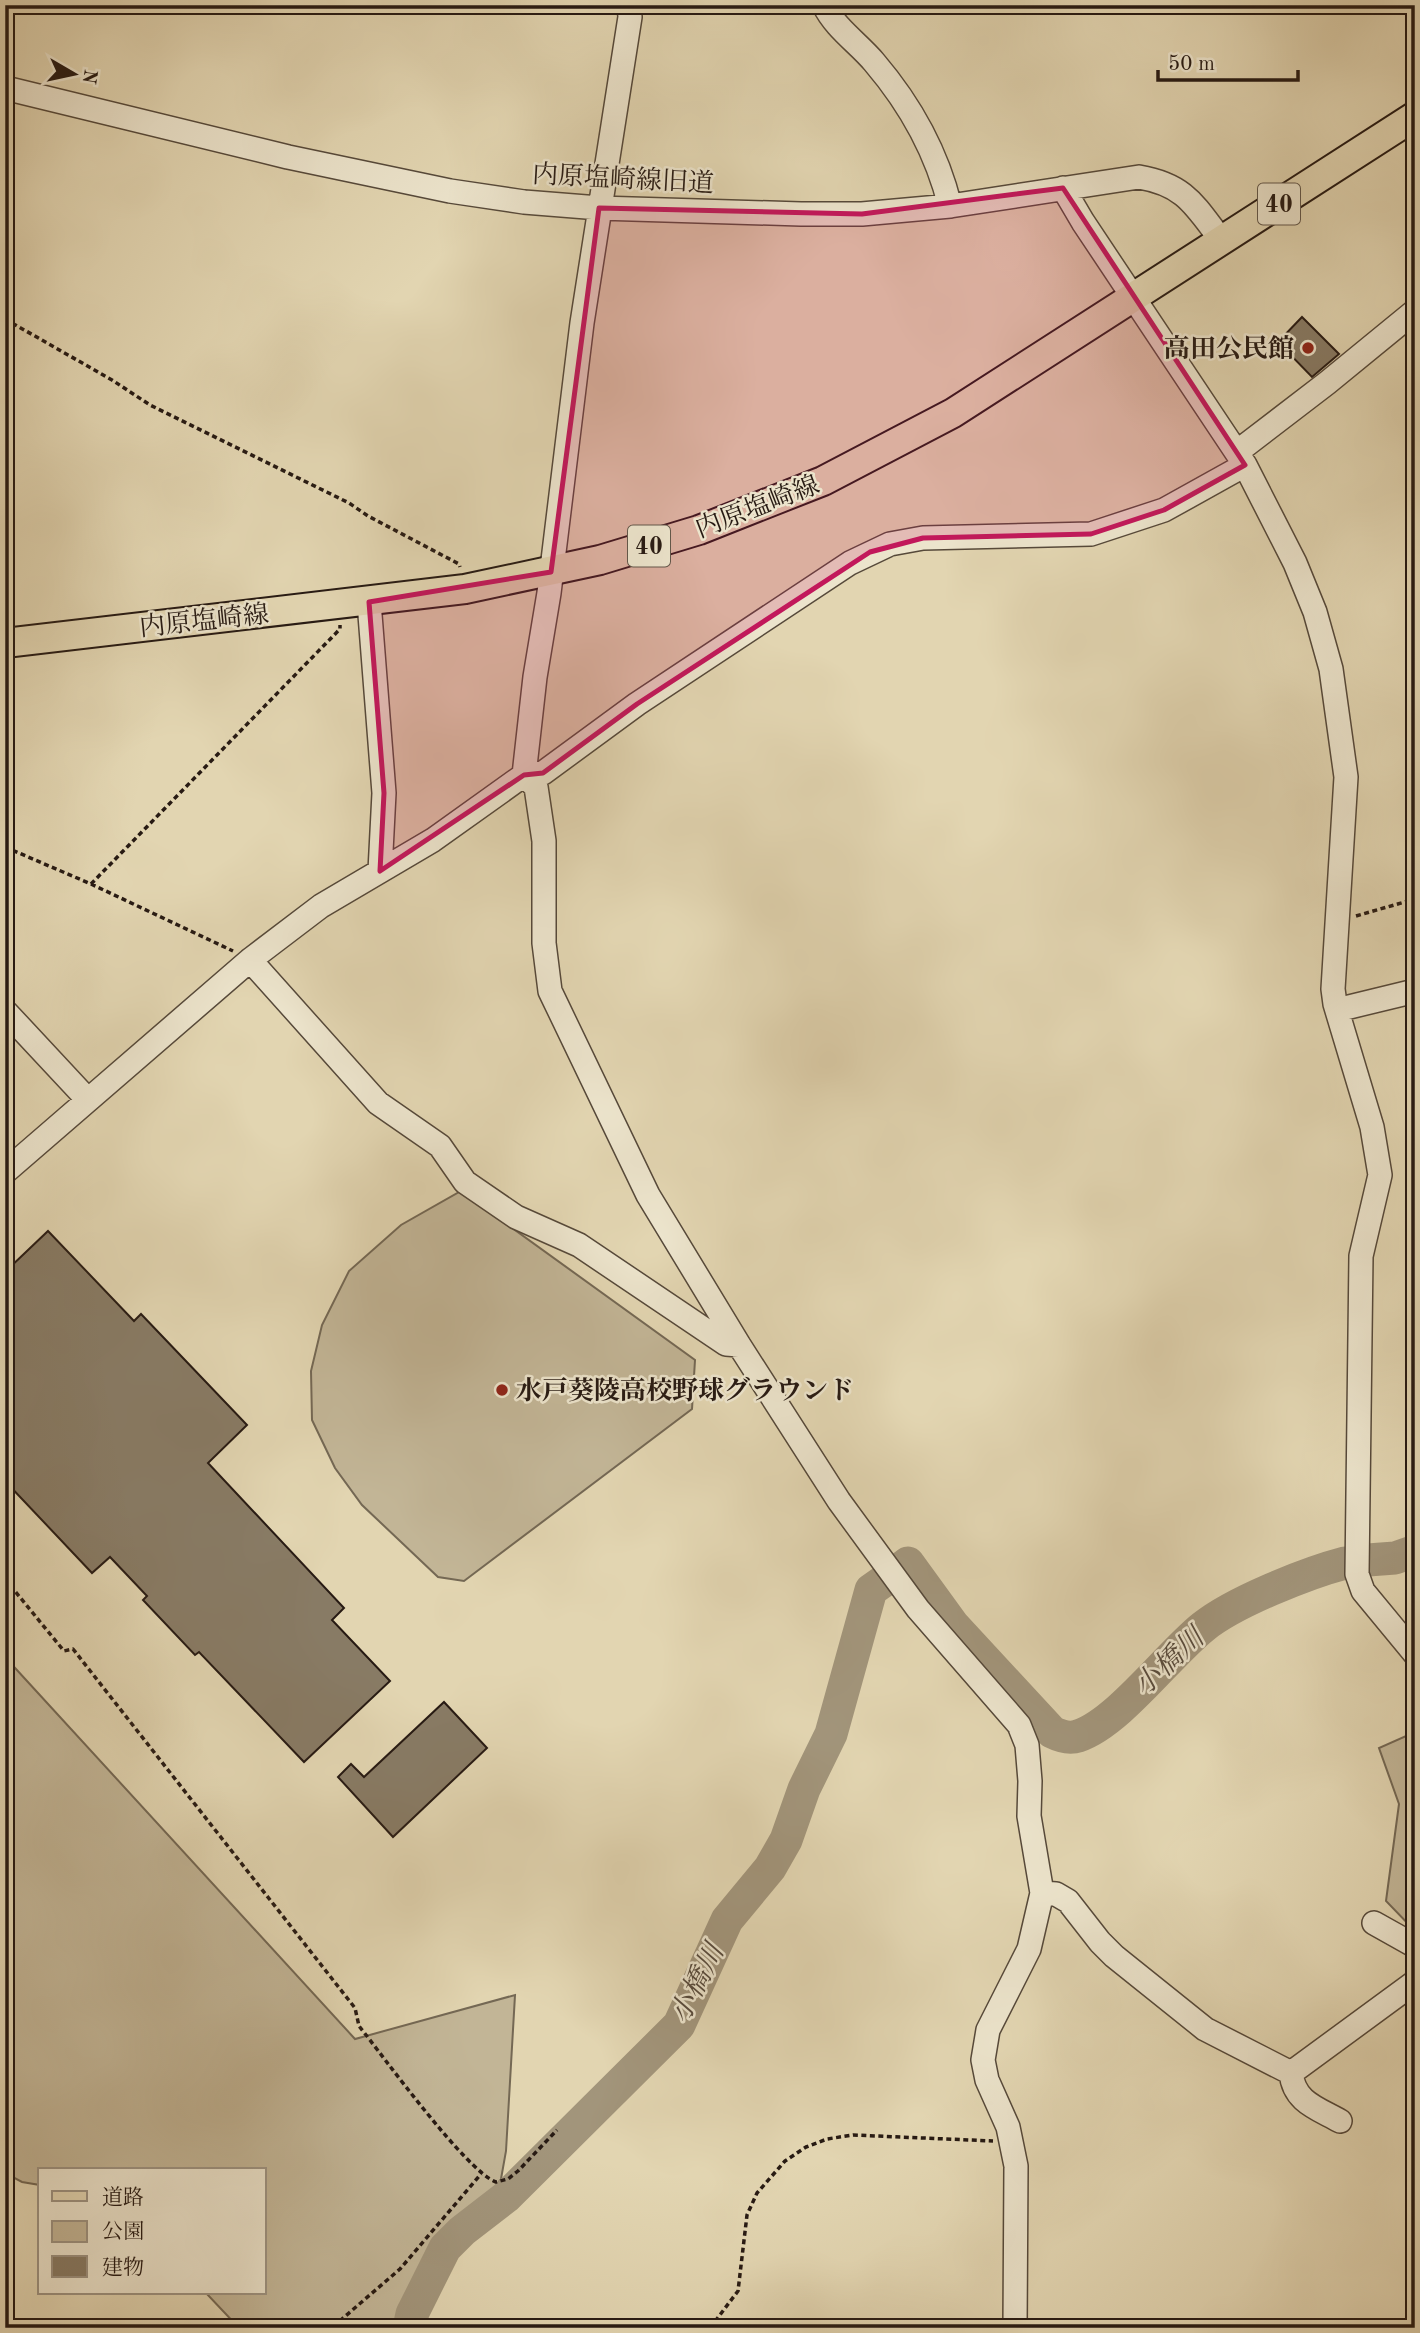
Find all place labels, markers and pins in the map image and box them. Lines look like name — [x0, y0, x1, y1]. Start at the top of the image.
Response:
place label: 高田公民館 — [1164, 334, 1294, 363]
marker: 高田公民館 — [1300, 340, 1316, 356]
place label: 水戸葵陵高校野球グラウンド — [516, 1376, 854, 1405]
marker: 水戸葵陵高校野球グラウンド — [494, 1382, 510, 1398]

